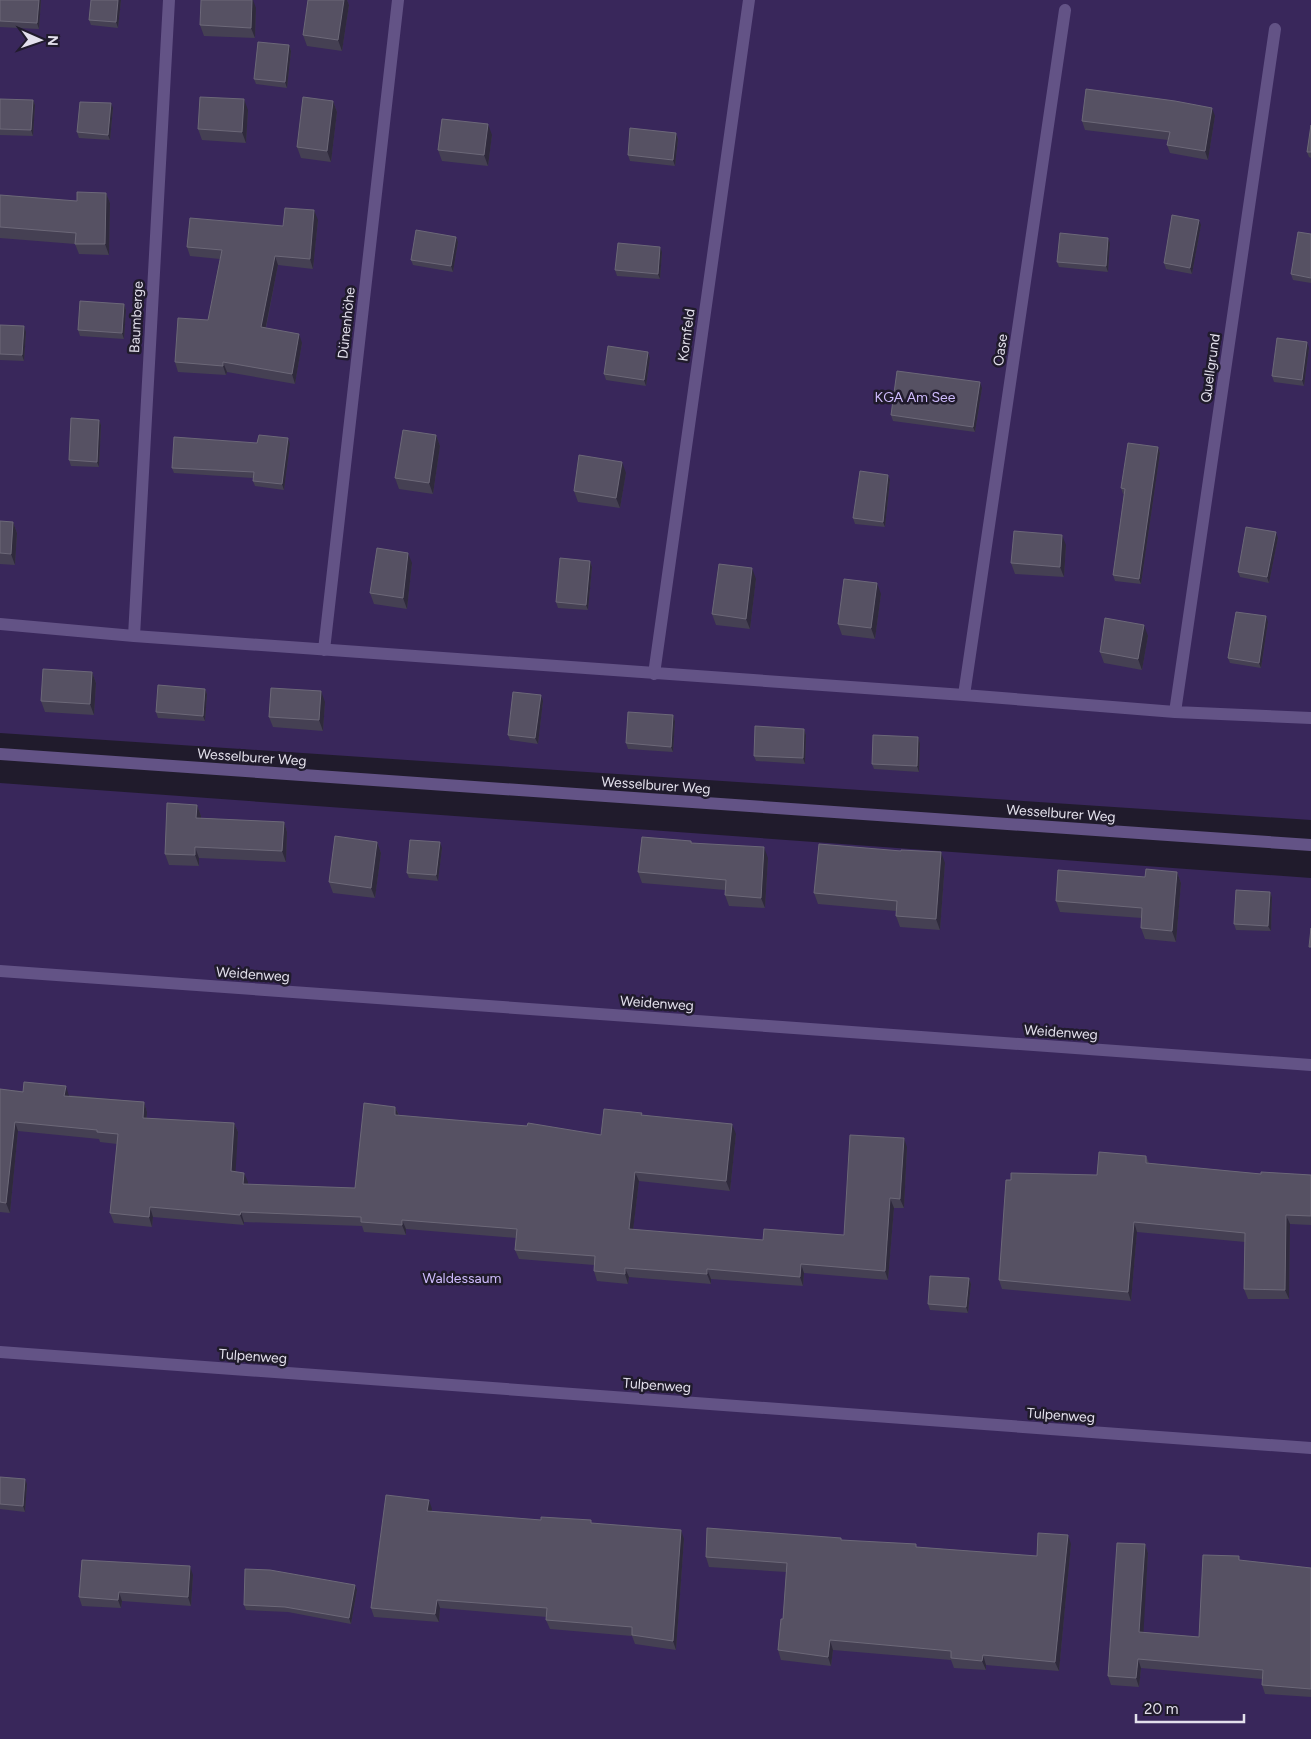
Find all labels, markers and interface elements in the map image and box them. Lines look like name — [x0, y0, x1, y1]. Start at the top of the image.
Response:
north arrow — [15, 15, 65, 65]
text: N — [44, 35, 61, 46]
street label: Baumberge — [126, 280, 147, 353]
street label: Dünenhöhe — [334, 286, 359, 360]
street label: Kornfeld — [674, 308, 699, 363]
street label: Oase — [990, 333, 1011, 367]
street label: Quellgrund — [1197, 333, 1224, 404]
park label: KGA Am See — [875, 389, 956, 406]
street label: Wesselburer Weg — [197, 745, 307, 770]
street label: Wesselburer Weg — [601, 773, 711, 798]
street label: Wesselburer Weg — [1006, 801, 1116, 826]
street label: Weidenweg — [215, 963, 290, 986]
street label: Weidenweg — [619, 992, 694, 1015]
street label: Weidenweg — [1023, 1021, 1098, 1044]
park label: Waldessaum — [423, 1270, 502, 1287]
street label: Tulpenweg — [218, 1346, 288, 1367]
street label: Tulpenweg — [622, 1375, 692, 1396]
street label: Tulpenweg — [1026, 1405, 1096, 1426]
scale bar — [1136, 1692, 1244, 1724]
text: 20 m — [1144, 1700, 1178, 1718]

